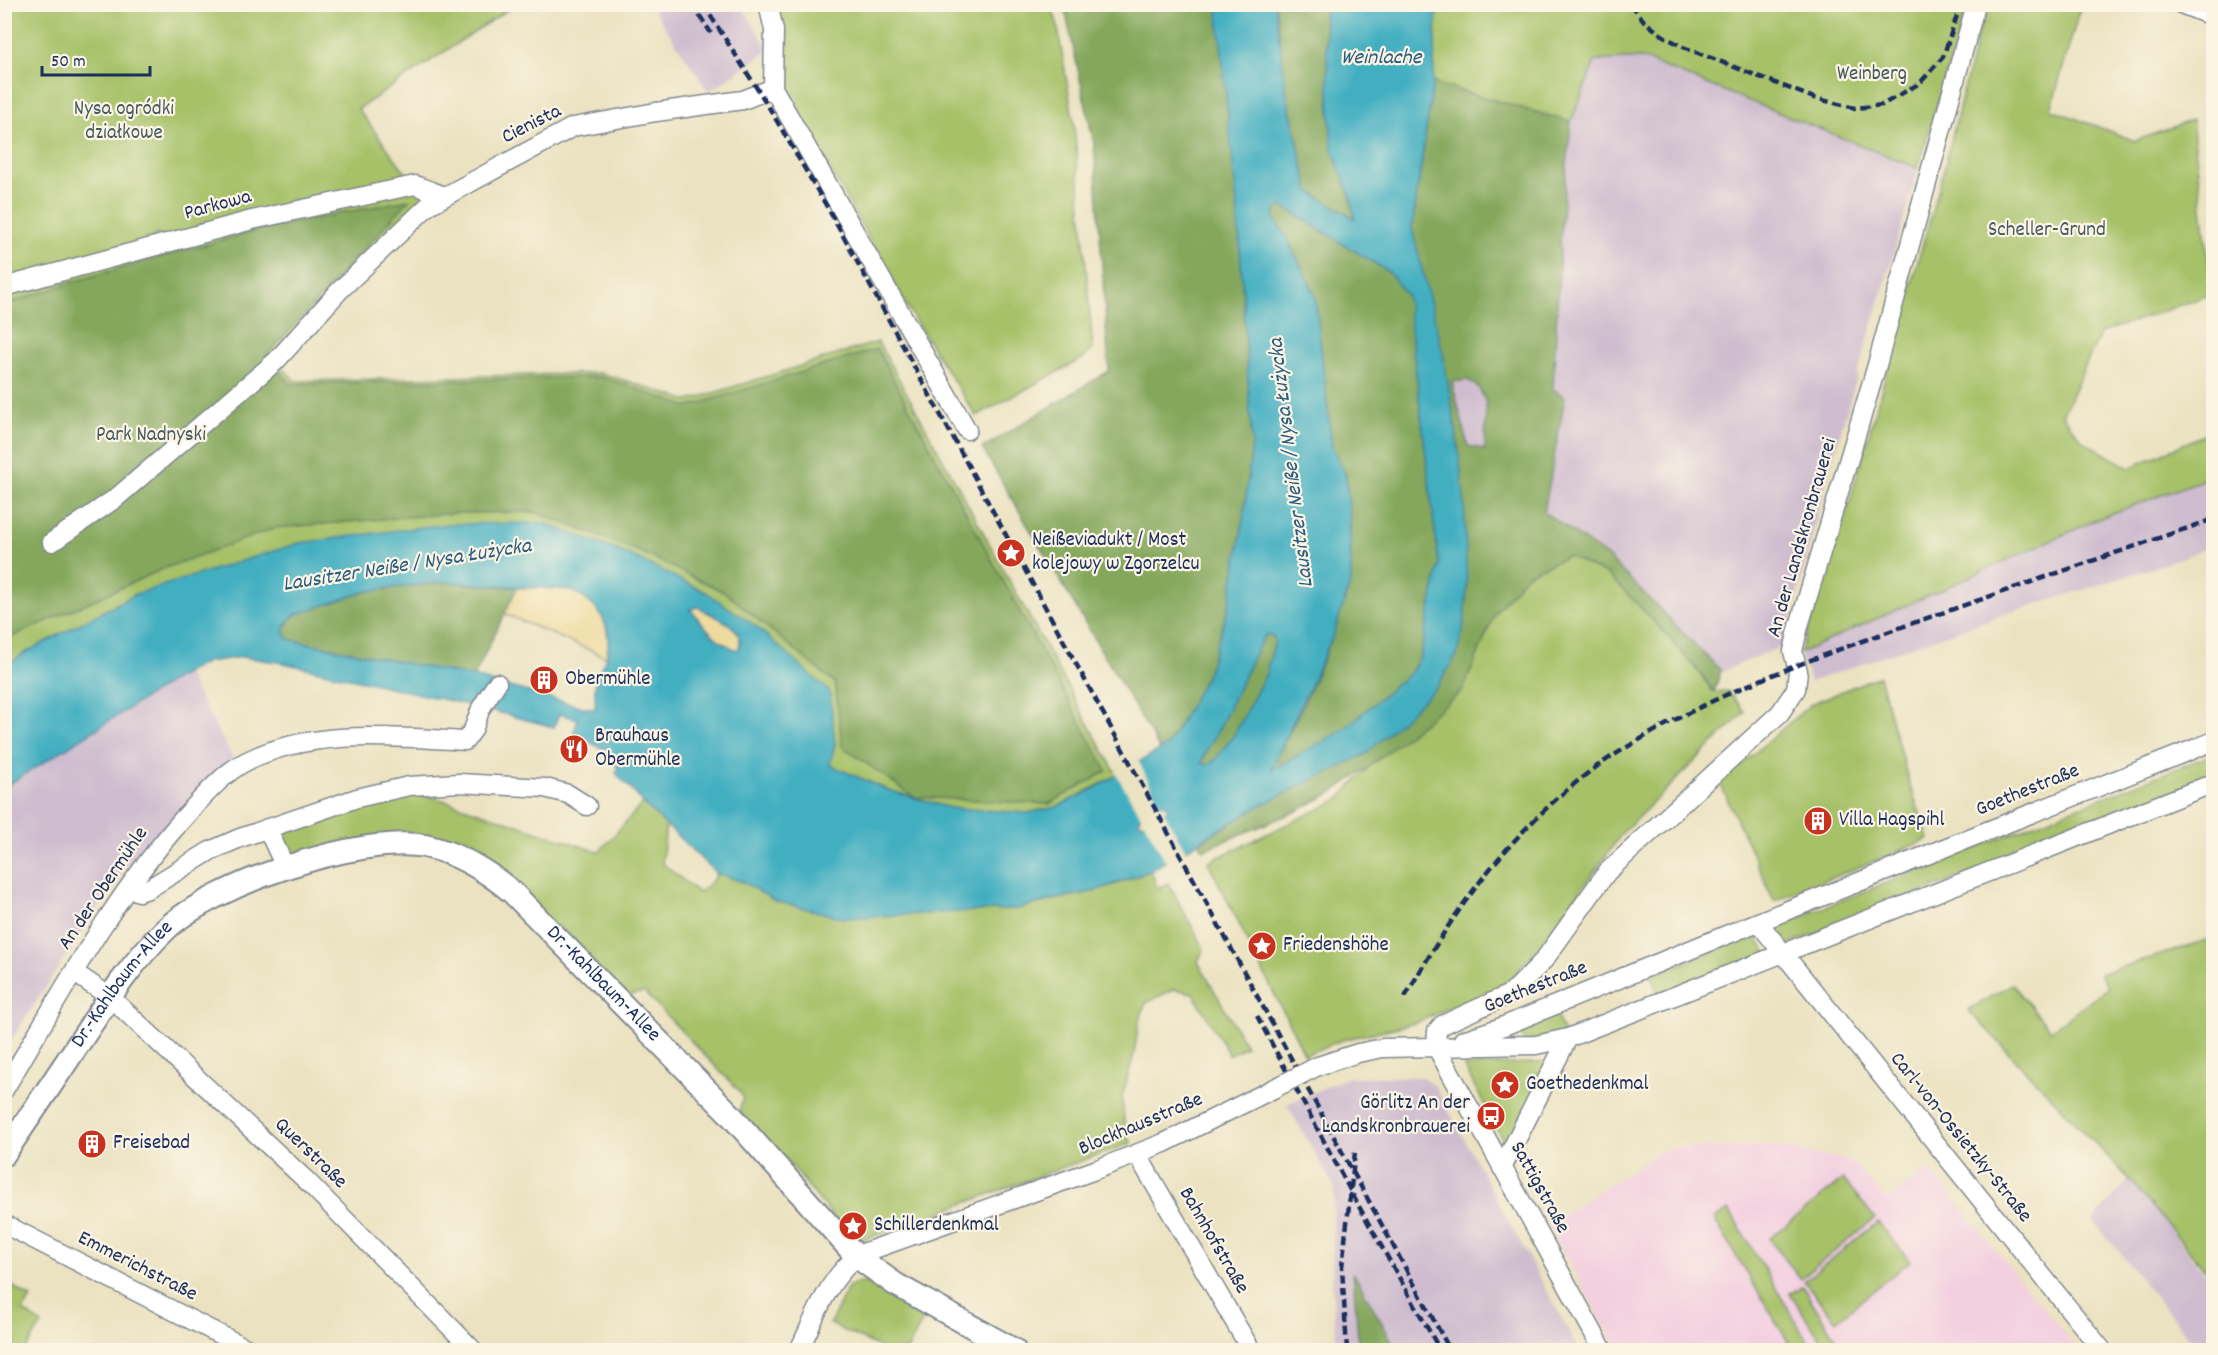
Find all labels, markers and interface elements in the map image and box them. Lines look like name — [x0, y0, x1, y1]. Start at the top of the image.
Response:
scale bar — [42, 39, 150, 77]
water label: Weinlache — [1341, 43, 1423, 74]
text: 50 m — [51, 50, 86, 75]
park label: Weinberg — [1837, 60, 1907, 90]
park label: Nysa ogródki działkowe — [74, 95, 174, 149]
street label: Cienista — [497, 97, 568, 153]
street label: Parkowa — [181, 182, 256, 229]
park label: Scheller-Grund — [1988, 216, 2106, 246]
water label: Lausitzer Neiße / Nysa Łużycka — [1261, 335, 1323, 590]
park label: Park Nadnyski — [96, 421, 206, 451]
street label: An der Landskronbrauerei — [1760, 435, 1846, 641]
place label: Neißeviadukt / Most kolejowy w Zgorzelcu — [1032, 526, 1200, 580]
water label: Lausitzer Neiße / Nysa Łużycka — [281, 531, 535, 601]
place icon: Neißeviadukt / Most kolejowy w Zgorzelcu — [995, 537, 1027, 569]
building icon: Obermühle — [528, 664, 560, 696]
place label: Obermühle — [565, 665, 651, 695]
place label: Brauhaus Obermühle — [595, 722, 681, 776]
restaurant icon: Brauhaus Obermühle — [558, 733, 590, 765]
street label: Goethestraße — [1972, 757, 2084, 825]
building icon: Villa Hagspihl — [1802, 805, 1834, 837]
place label: Villa Hagspihl — [1839, 806, 1944, 836]
street label: An der Obermühle — [52, 821, 156, 957]
street label: Dr.-Kahlbaum-Allee — [65, 914, 180, 1054]
street label: Dr.-Kahlbaum-Allee — [538, 919, 667, 1049]
place icon: Friedenshöhe — [1246, 930, 1278, 962]
place label: Friedenshöhe — [1283, 931, 1389, 961]
street label: Goethestraße — [1480, 954, 1592, 1022]
street label: Carl-von-Ossietzky-Straße — [1882, 1046, 2038, 1230]
place icon: Goethedenkmal — [1489, 1069, 1521, 1101]
place label: Goethedenkmal — [1526, 1070, 1648, 1100]
street label: Blockhausstraße — [1074, 1085, 1208, 1165]
place label: Görlitz An der Landskronbrauerei — [1322, 1089, 1470, 1143]
bus stop icon: Görlitz An der Landskronbrauerei — [1475, 1100, 1507, 1132]
street label: Querstraße — [267, 1111, 353, 1197]
building icon: Freisebad — [76, 1128, 108, 1160]
place label: Freisebad — [113, 1129, 190, 1159]
street label: Sattigstraße — [1501, 1137, 1577, 1239]
street label: Bahnhofstraße — [1170, 1182, 1256, 1300]
place icon: Schillerdenkmal — [837, 1210, 869, 1242]
place label: Schillerdenkmal — [874, 1211, 999, 1241]
street label: Emmerichstraße — [72, 1224, 202, 1310]

